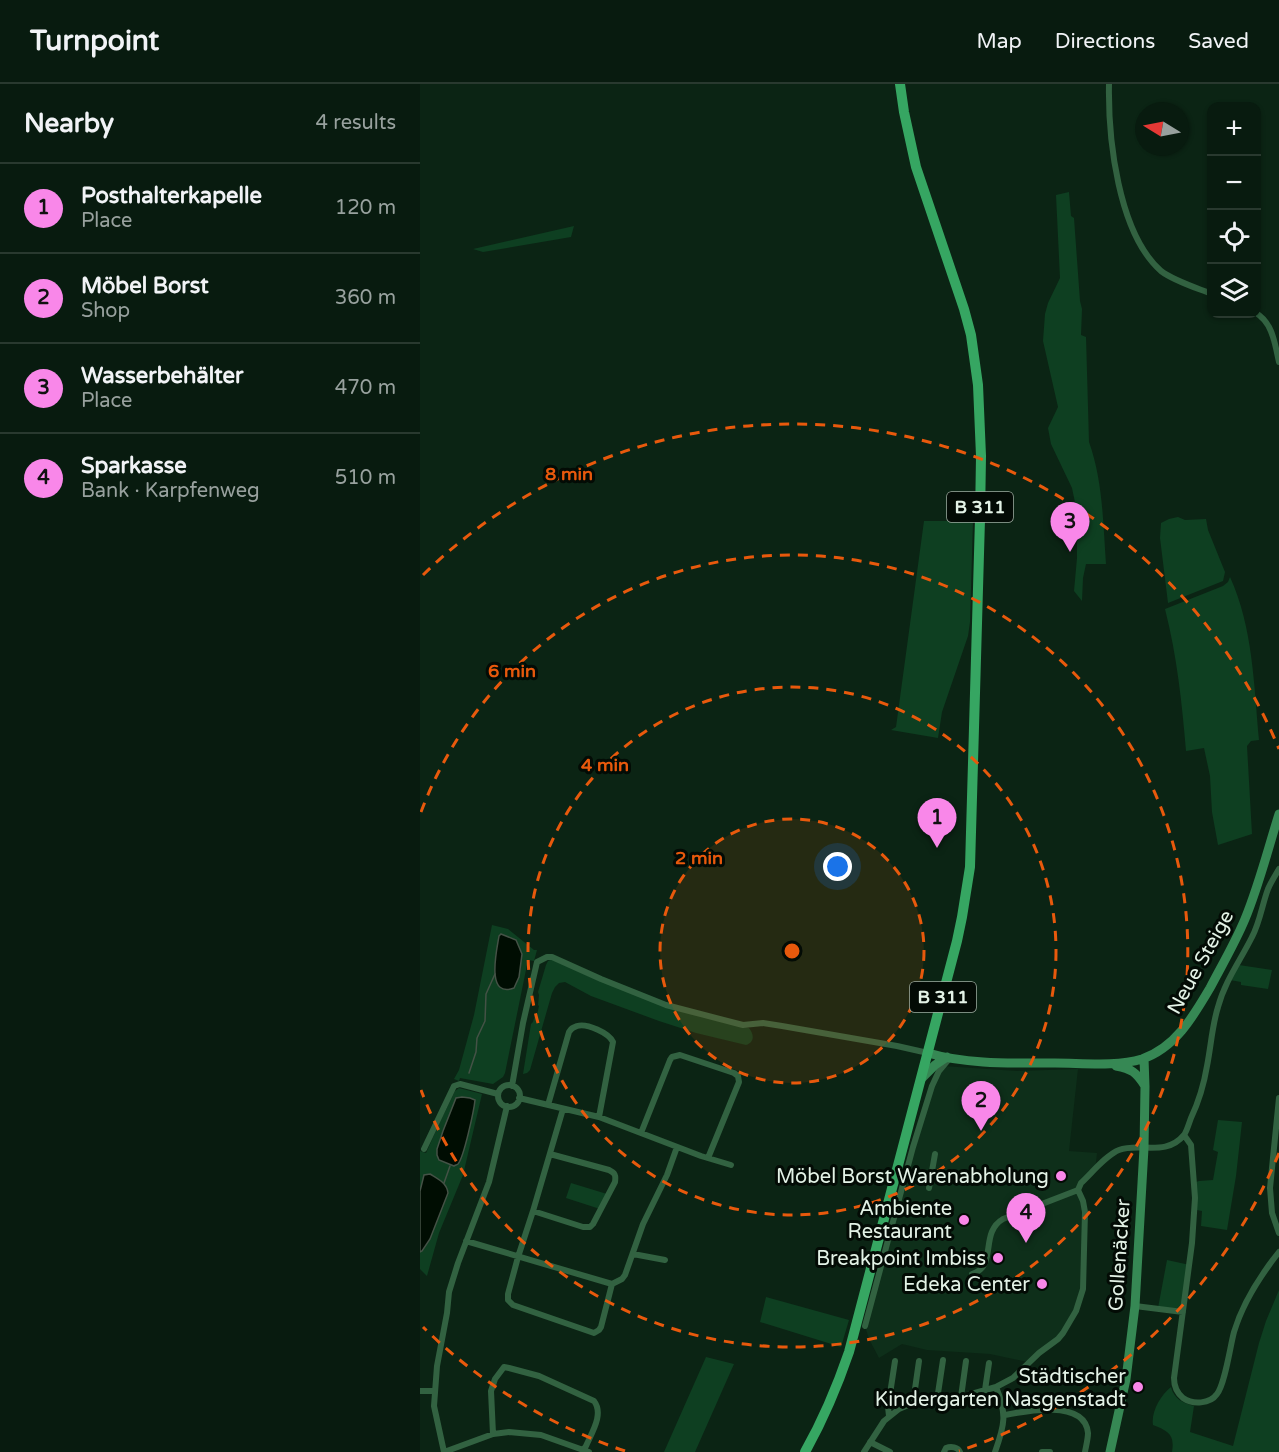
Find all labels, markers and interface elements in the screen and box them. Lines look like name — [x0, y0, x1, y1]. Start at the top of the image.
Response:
text: Turnpoint — [30, 24, 159, 58]
text: Map — [976, 29, 1022, 54]
text: Directions — [1055, 29, 1155, 54]
text: Saved — [1188, 29, 1249, 54]
north arrow — [1135, 102, 1189, 156]
map controls — [1207, 102, 1261, 318]
button: + — [1207, 102, 1261, 156]
text: Nearby — [24, 108, 114, 139]
text: 4 results — [316, 111, 396, 135]
button: − — [1207, 156, 1261, 210]
text: Posthalterkapelle — [81, 183, 262, 209]
text: 1 — [37, 196, 50, 220]
text: 120 m — [335, 196, 396, 220]
text: Place — [81, 209, 132, 233]
button: locate — [1207, 210, 1261, 264]
button: layers — [1207, 264, 1261, 318]
text: Möbel Borst — [81, 273, 209, 299]
text: 2 — [37, 286, 50, 310]
text: 360 m — [335, 286, 396, 310]
text: Shop — [81, 299, 130, 323]
text: Wasserbehälter — [81, 363, 243, 389]
text: 3 — [37, 376, 50, 400]
text: 470 m — [335, 376, 396, 400]
text: Place — [81, 389, 132, 413]
text: Sparkasse — [81, 453, 187, 479]
text: 8 min — [545, 463, 593, 485]
text: 4 — [37, 466, 50, 490]
text: 510 m — [335, 466, 396, 490]
text: Bank · Karpfenweg — [81, 479, 260, 503]
road number: B 311 — [947, 492, 1013, 522]
pin: 3 — [1050, 502, 1090, 552]
text: 6 min — [488, 660, 536, 682]
text: 4 min — [581, 754, 629, 776]
pin: 1 — [918, 798, 956, 848]
text: 2 min — [675, 847, 723, 869]
your location — [823, 852, 852, 881]
street label: Neue Steige — [1162, 906, 1239, 1019]
centre of rings — [782, 941, 802, 961]
road number: B 311 — [910, 982, 976, 1012]
pin: 2 — [962, 1082, 1000, 1131]
place label: Möbel Borst Warenabholung — [776, 1165, 1049, 1189]
marker: Möbel Borst Warenabholung — [1054, 1169, 1068, 1183]
pin: 4 — [1006, 1194, 1046, 1243]
place label: Ambiente Restaurant — [847, 1197, 952, 1244]
street label: Gollenäcker — [1104, 1198, 1136, 1312]
marker: Ambiente Restaurant — [957, 1213, 971, 1227]
place label: Breakpoint Imbiss — [816, 1247, 986, 1271]
marker: Breakpoint Imbiss — [991, 1251, 1005, 1265]
place label: Edeka Center — [903, 1273, 1030, 1297]
marker: Edeka Center — [1035, 1277, 1049, 1291]
place label: Städtischer Kindergarten Nasgenstadt — [875, 1365, 1126, 1412]
marker: Städtischer Kindergarten Nasgenstadt — [1131, 1380, 1145, 1394]

